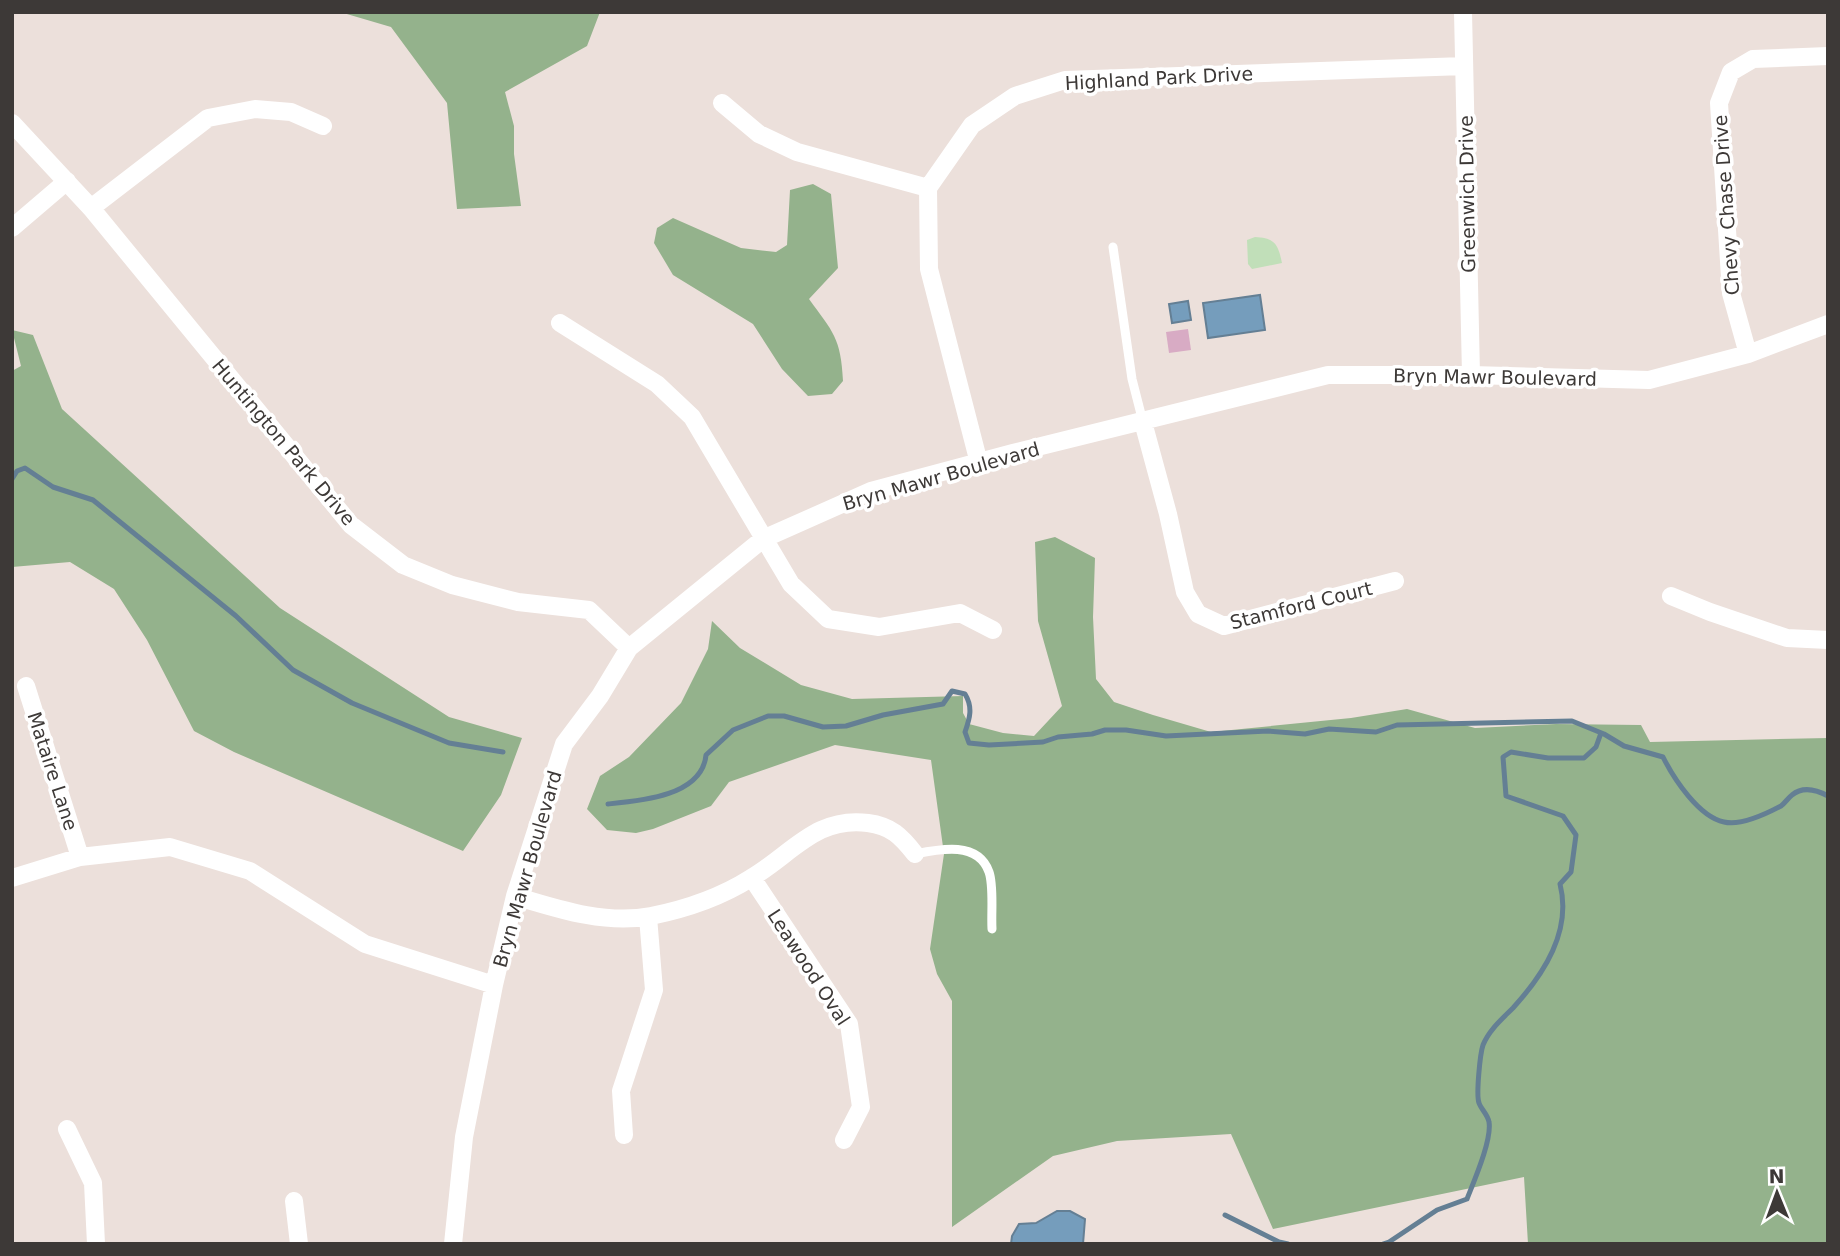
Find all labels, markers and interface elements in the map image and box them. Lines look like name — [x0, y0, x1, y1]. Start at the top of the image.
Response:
street label: Highland Park Drive — [1064, 62, 1254, 94]
street label: Chevy Chase Drive — [1709, 114, 1743, 296]
street label: Greenwich Drive — [1455, 115, 1479, 273]
street label: Huntington Park Drive — [208, 354, 360, 530]
street label: Bryn Mawr Boulevard — [1393, 364, 1597, 390]
street label: Bryn Mawr Boulevard — [840, 437, 1042, 515]
street label: Stamford Court — [1228, 577, 1374, 633]
street label: Mataire Lane — [23, 709, 83, 833]
street label: Bryn Mawr Boulevard — [488, 768, 566, 970]
street label: Leawood Oval — [763, 905, 855, 1029]
north arrow — [1742, 1158, 1812, 1228]
text: N — [1769, 1165, 1785, 1187]

